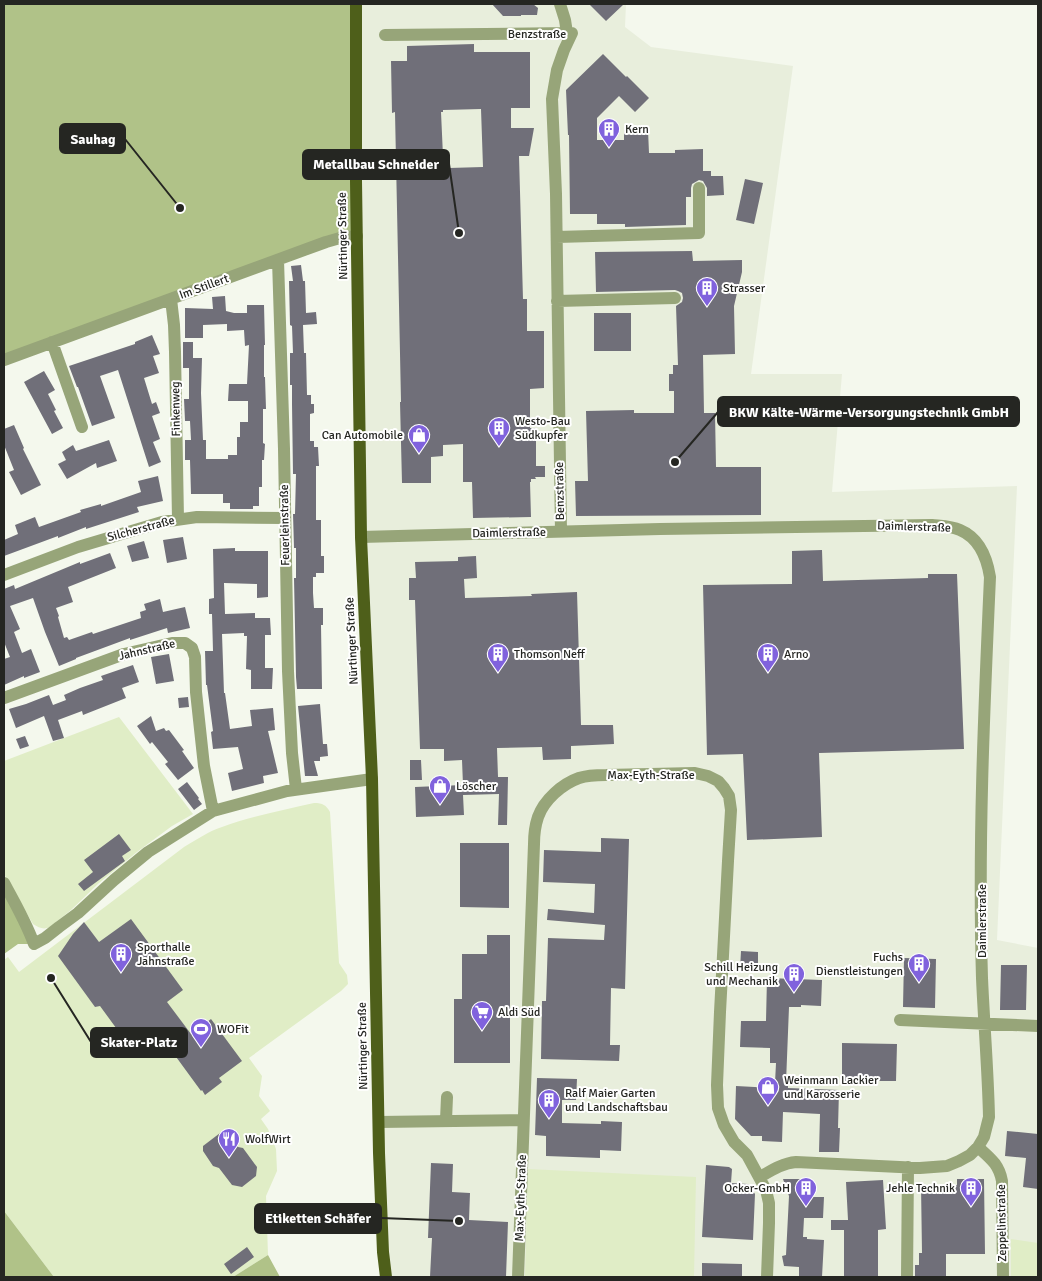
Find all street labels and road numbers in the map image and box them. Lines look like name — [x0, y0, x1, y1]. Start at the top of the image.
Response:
street label: Benzstraße — [508, 27, 566, 42]
street label: Nürtinger Straße — [335, 192, 351, 280]
street label: Im Stillert — [177, 271, 231, 303]
street label: Finkenweg — [168, 381, 184, 437]
street label: Benzstraße — [552, 462, 568, 520]
street label: Feuerleinstraße — [277, 484, 293, 566]
street label: Silcherstraße — [106, 513, 176, 545]
street label: Daimlerstraße — [877, 518, 951, 536]
street label: Daimlerstraße — [472, 525, 546, 541]
street label: Nürtinger Straße — [342, 597, 362, 685]
street label: Jahnstraße — [117, 636, 177, 664]
street label: Max-Eyth-Straße — [607, 768, 695, 783]
street label: Daimlerstraße — [975, 884, 990, 958]
street label: Nürtinger Straße — [355, 1002, 371, 1090]
street label: Max-Eyth-Straße — [512, 1154, 530, 1242]
street label: Zeppelinstraße — [994, 1184, 1010, 1262]

